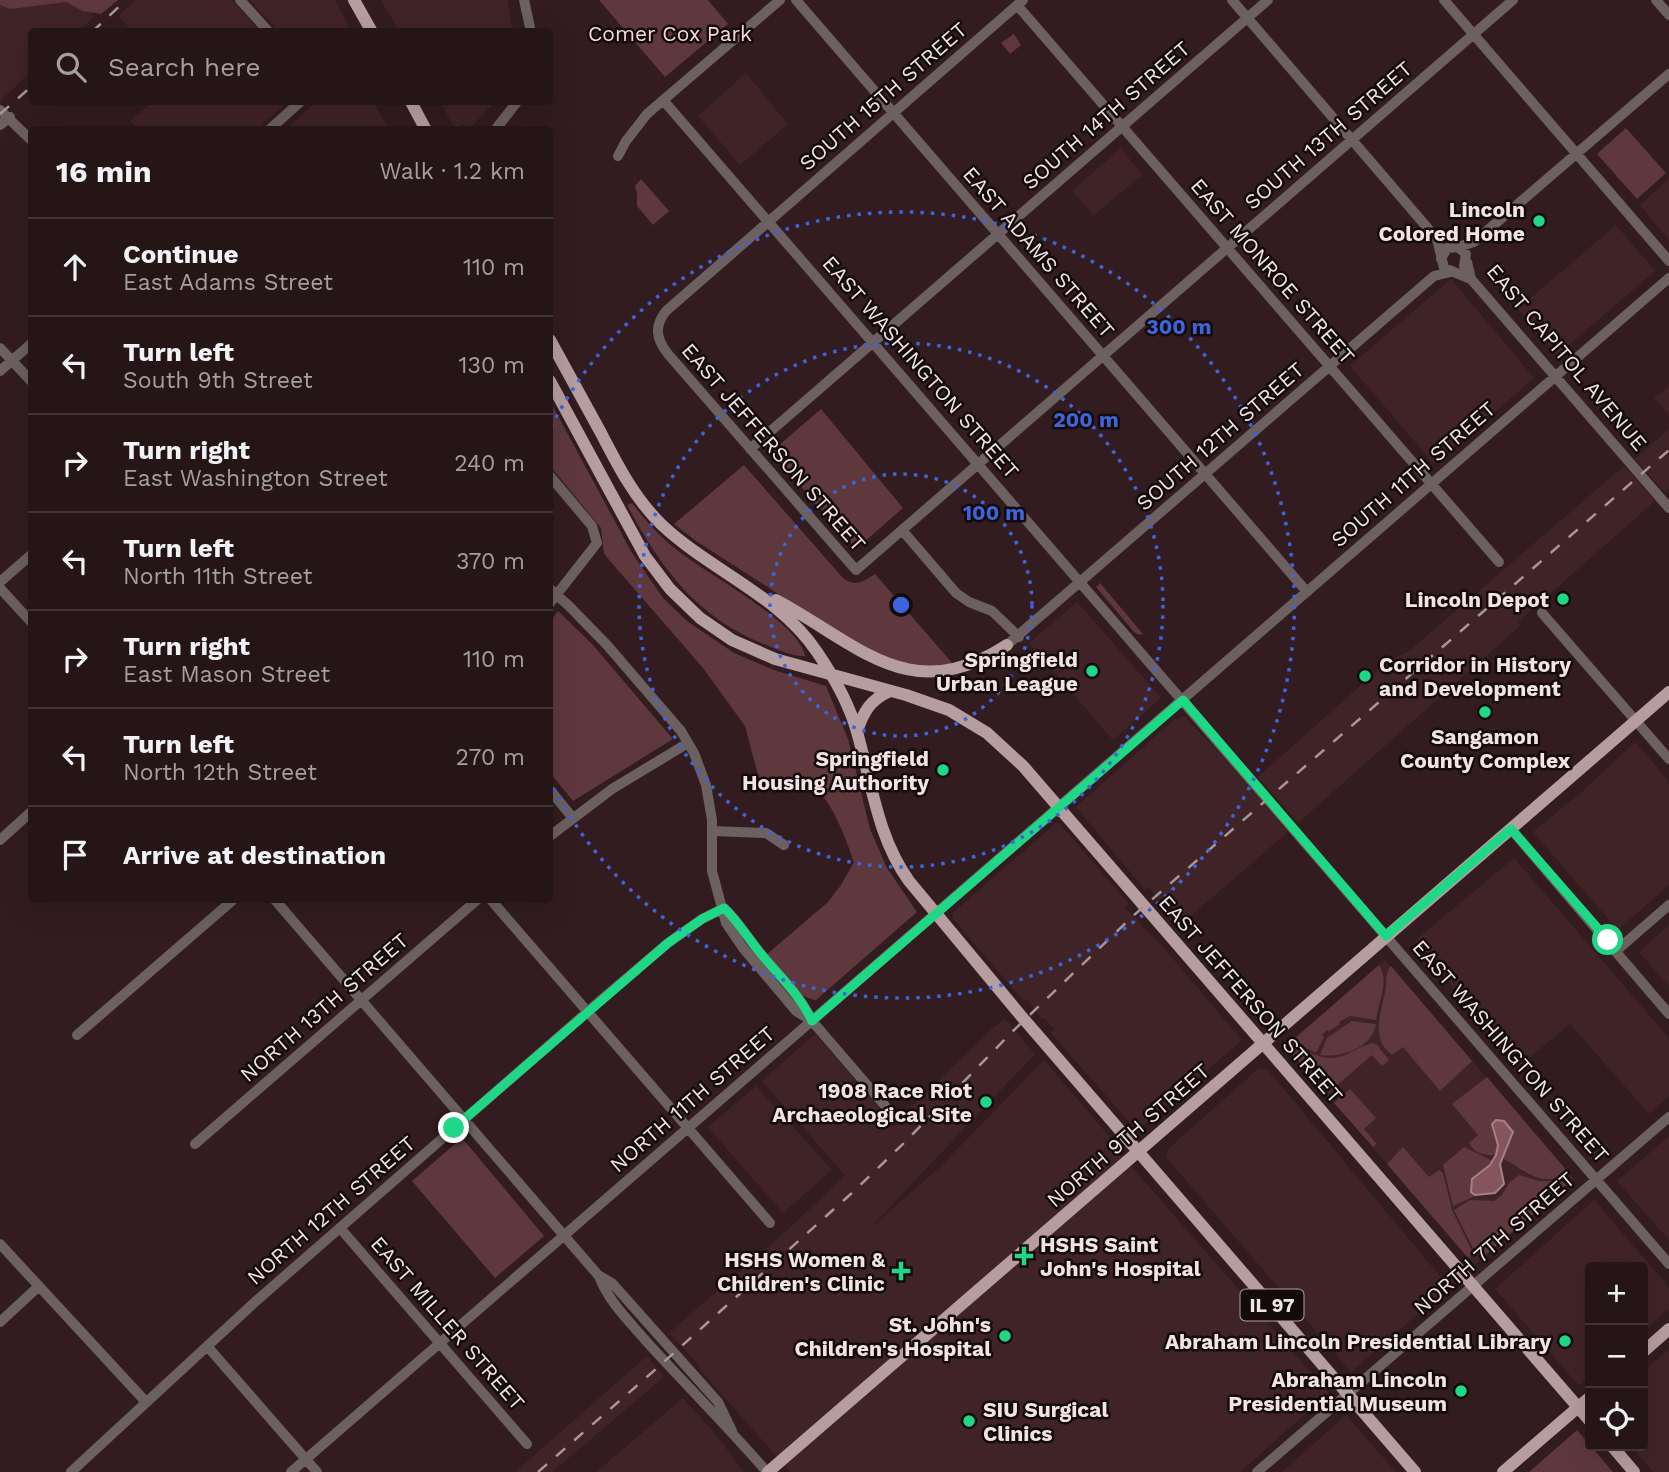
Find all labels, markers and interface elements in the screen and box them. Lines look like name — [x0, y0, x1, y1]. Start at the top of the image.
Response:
street label: SOUTH 15TH STREET — [794, 16, 972, 175]
park label: Comer Cox Park — [588, 21, 752, 46]
search box — [28, 28, 553, 105]
street label: SOUTH 14TH STREET — [1017, 35, 1195, 195]
icon: search — [52, 48, 90, 86]
text: Search here — [108, 52, 260, 82]
street label: SOUTH 13TH STREET — [1239, 55, 1417, 214]
text: 16 min — [56, 154, 152, 189]
text: Walk · 1.2 km — [380, 158, 525, 185]
street label: EAST ADAMS STREET — [958, 161, 1120, 343]
street label: EAST MONROE STREET — [1186, 173, 1360, 369]
place label: Lincoln Colored Home — [1378, 197, 1525, 246]
marker: Lincoln Colored Home — [1531, 213, 1547, 229]
text: Continue — [123, 239, 239, 269]
icon: ahead — [56, 248, 94, 286]
street label: EAST WASHINGTON STREET — [818, 251, 1025, 484]
text: 110 m — [463, 254, 525, 281]
street label: EAST CAPITOL AVENUE — [1482, 259, 1652, 455]
text: East Adams Street — [123, 269, 333, 296]
text: 300 m — [1146, 314, 1212, 339]
text: Turn left — [123, 337, 234, 367]
street label: EAST JEFFERSON STREET — [677, 338, 871, 556]
icon: left — [56, 346, 94, 384]
text: 130 m — [459, 352, 525, 379]
street label: SOUTH 12TH STREET — [1131, 356, 1309, 515]
text: South 9th Street — [123, 367, 313, 394]
street label: SOUTH 11TH STREET — [1326, 396, 1500, 552]
text: 200 m — [1053, 407, 1119, 432]
text: Turn right — [123, 435, 250, 465]
icon: right — [56, 444, 94, 482]
text: 240 m — [454, 450, 525, 477]
text: East Washington Street — [123, 465, 388, 492]
text: 100 m — [963, 500, 1025, 525]
text: Turn left — [123, 533, 234, 563]
icon: left — [56, 542, 94, 580]
text: 370 m — [456, 548, 525, 575]
text: North 11th Street — [123, 563, 312, 590]
place label: Lincoln Depot — [1405, 587, 1549, 612]
marker: Lincoln Depot — [1555, 591, 1571, 607]
centre of rings — [889, 593, 913, 617]
text: Turn right — [123, 631, 250, 661]
icon: right — [56, 640, 94, 678]
text: 110 m — [463, 646, 525, 673]
place label: Springfield Urban League — [936, 647, 1078, 696]
place label: Corridor in History and Development — [1379, 652, 1571, 701]
text: East Mason Street — [123, 661, 330, 688]
marker: Springfield Urban League — [1084, 663, 1100, 679]
marker: Corridor in History and Development — [1357, 668, 1373, 684]
marker: Sangamon County Complex — [1477, 704, 1493, 720]
place label: Sangamon County Complex — [1400, 724, 1571, 773]
text: Turn left — [123, 729, 234, 759]
icon: left — [56, 738, 94, 776]
text: 270 m — [456, 744, 525, 771]
place label: Springfield Housing Authority — [742, 746, 929, 795]
text: North 12th Street — [123, 759, 317, 786]
marker: Springfield Housing Authority — [935, 762, 951, 778]
icon: arrive — [56, 836, 94, 874]
text: Arrive at destination — [123, 840, 386, 870]
street label: EAST JEFFERSON STREET — [1154, 890, 1348, 1108]
route start — [1592, 924, 1623, 955]
street label: NORTH 13TH STREET — [235, 927, 413, 1087]
street label: EAST WASHINGTON STREET — [1408, 935, 1615, 1168]
street label: NORTH 11TH STREET — [605, 1020, 780, 1177]
street label: NORTH 9TH STREET — [1042, 1058, 1214, 1212]
place label: 1908 Race Riot Archaeological Site — [772, 1078, 972, 1127]
marker: 1908 Race Riot Archaeological Site — [978, 1094, 994, 1110]
route end — [438, 1112, 469, 1143]
street label: NORTH 12TH STREET — [242, 1130, 420, 1290]
street label: NORTH 7TH STREET — [1408, 1166, 1580, 1320]
street label: EAST MILLER STREET — [366, 1231, 530, 1415]
place label: HSHS Saint John's Hospital — [1040, 1232, 1201, 1281]
marker: HSHS Saint John's Hospital — [1014, 1246, 1034, 1266]
place label: HSHS Women & Children's Clinic — [717, 1247, 885, 1296]
marker: HSHS Women & Children's Clinic — [891, 1261, 911, 1281]
map controls — [1585, 1262, 1648, 1451]
button: + — [1585, 1262, 1648, 1325]
road number: IL 97 — [1240, 1289, 1304, 1320]
place label: St. John's Children's Hospital — [794, 1312, 991, 1361]
button: − — [1585, 1325, 1648, 1388]
marker: St. John's Children's Hospital — [997, 1328, 1013, 1344]
place label: Abraham Lincoln Presidential Library — [1165, 1329, 1551, 1354]
marker: Abraham Lincoln Presidential Library — [1557, 1333, 1573, 1349]
place label: Abraham Lincoln Presidential Museum — [1228, 1367, 1447, 1416]
marker: Abraham Lincoln Presidential Museum — [1453, 1383, 1469, 1399]
button: locate — [1585, 1388, 1648, 1451]
place label: SIU Surgical Clinics — [983, 1397, 1108, 1446]
marker: SIU Surgical Clinics — [961, 1413, 977, 1429]

